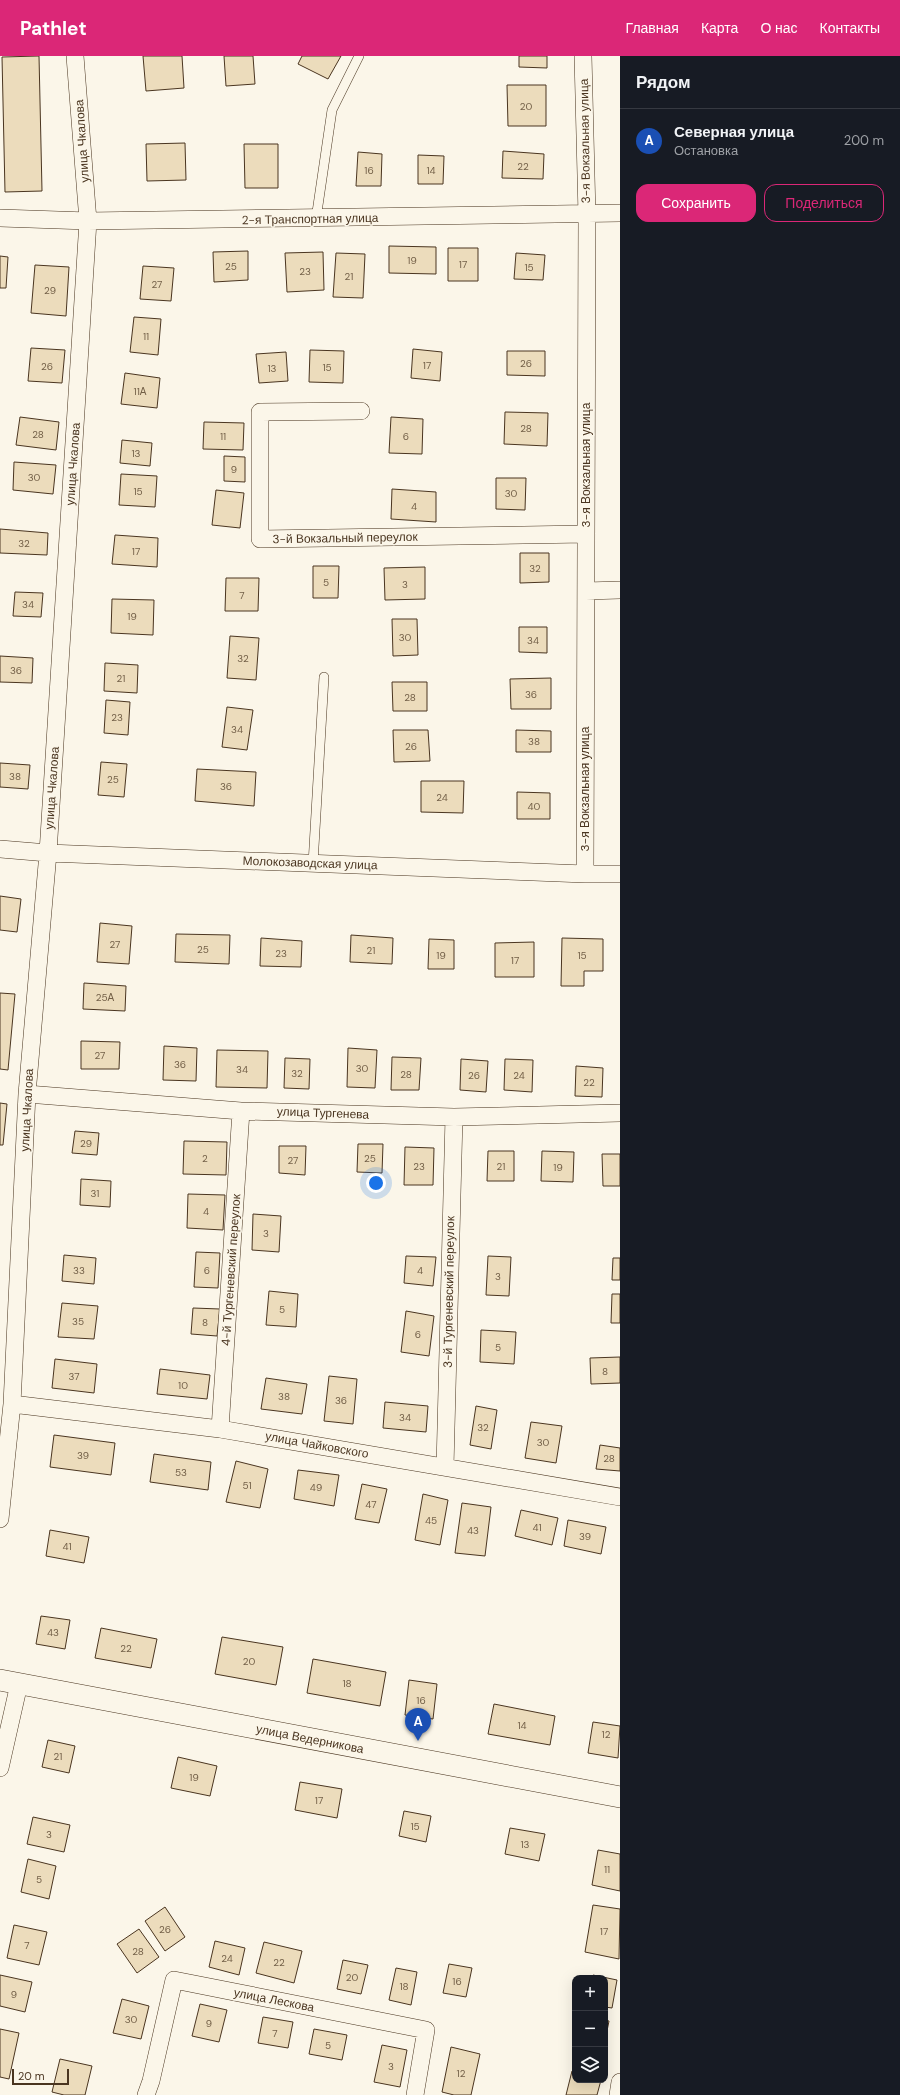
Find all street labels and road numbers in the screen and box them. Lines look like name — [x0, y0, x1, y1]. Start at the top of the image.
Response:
street label: 3-я Вокзальная улица — [576, 78, 594, 204]
street label: улица Чкалова — [71, 99, 93, 183]
street label: 2-я Транспортная улица — [241, 210, 379, 228]
street label: 3-я Вокзальная улица — [578, 402, 594, 527]
street label: улица Чкалова — [62, 422, 84, 506]
street label: 3-й Вокзальный переулок — [272, 529, 419, 547]
street label: 3-я Вокзальная улица — [577, 726, 593, 851]
street label: улица Чкалова — [41, 746, 63, 830]
street label: Молокозаводская улица — [242, 853, 378, 873]
street label: улица Чкалова — [17, 1068, 37, 1152]
street label: улица Тургенева — [277, 1103, 370, 1123]
street label: 4-й Тургеневский переулок — [218, 1193, 244, 1346]
street label: 3-й Тургеневский переулок — [440, 1215, 458, 1368]
street label: улица Чайковского — [264, 1428, 370, 1462]
street label: улица Ведерникова — [255, 1721, 365, 1757]
street label: улица Лескова — [232, 1984, 316, 2016]

